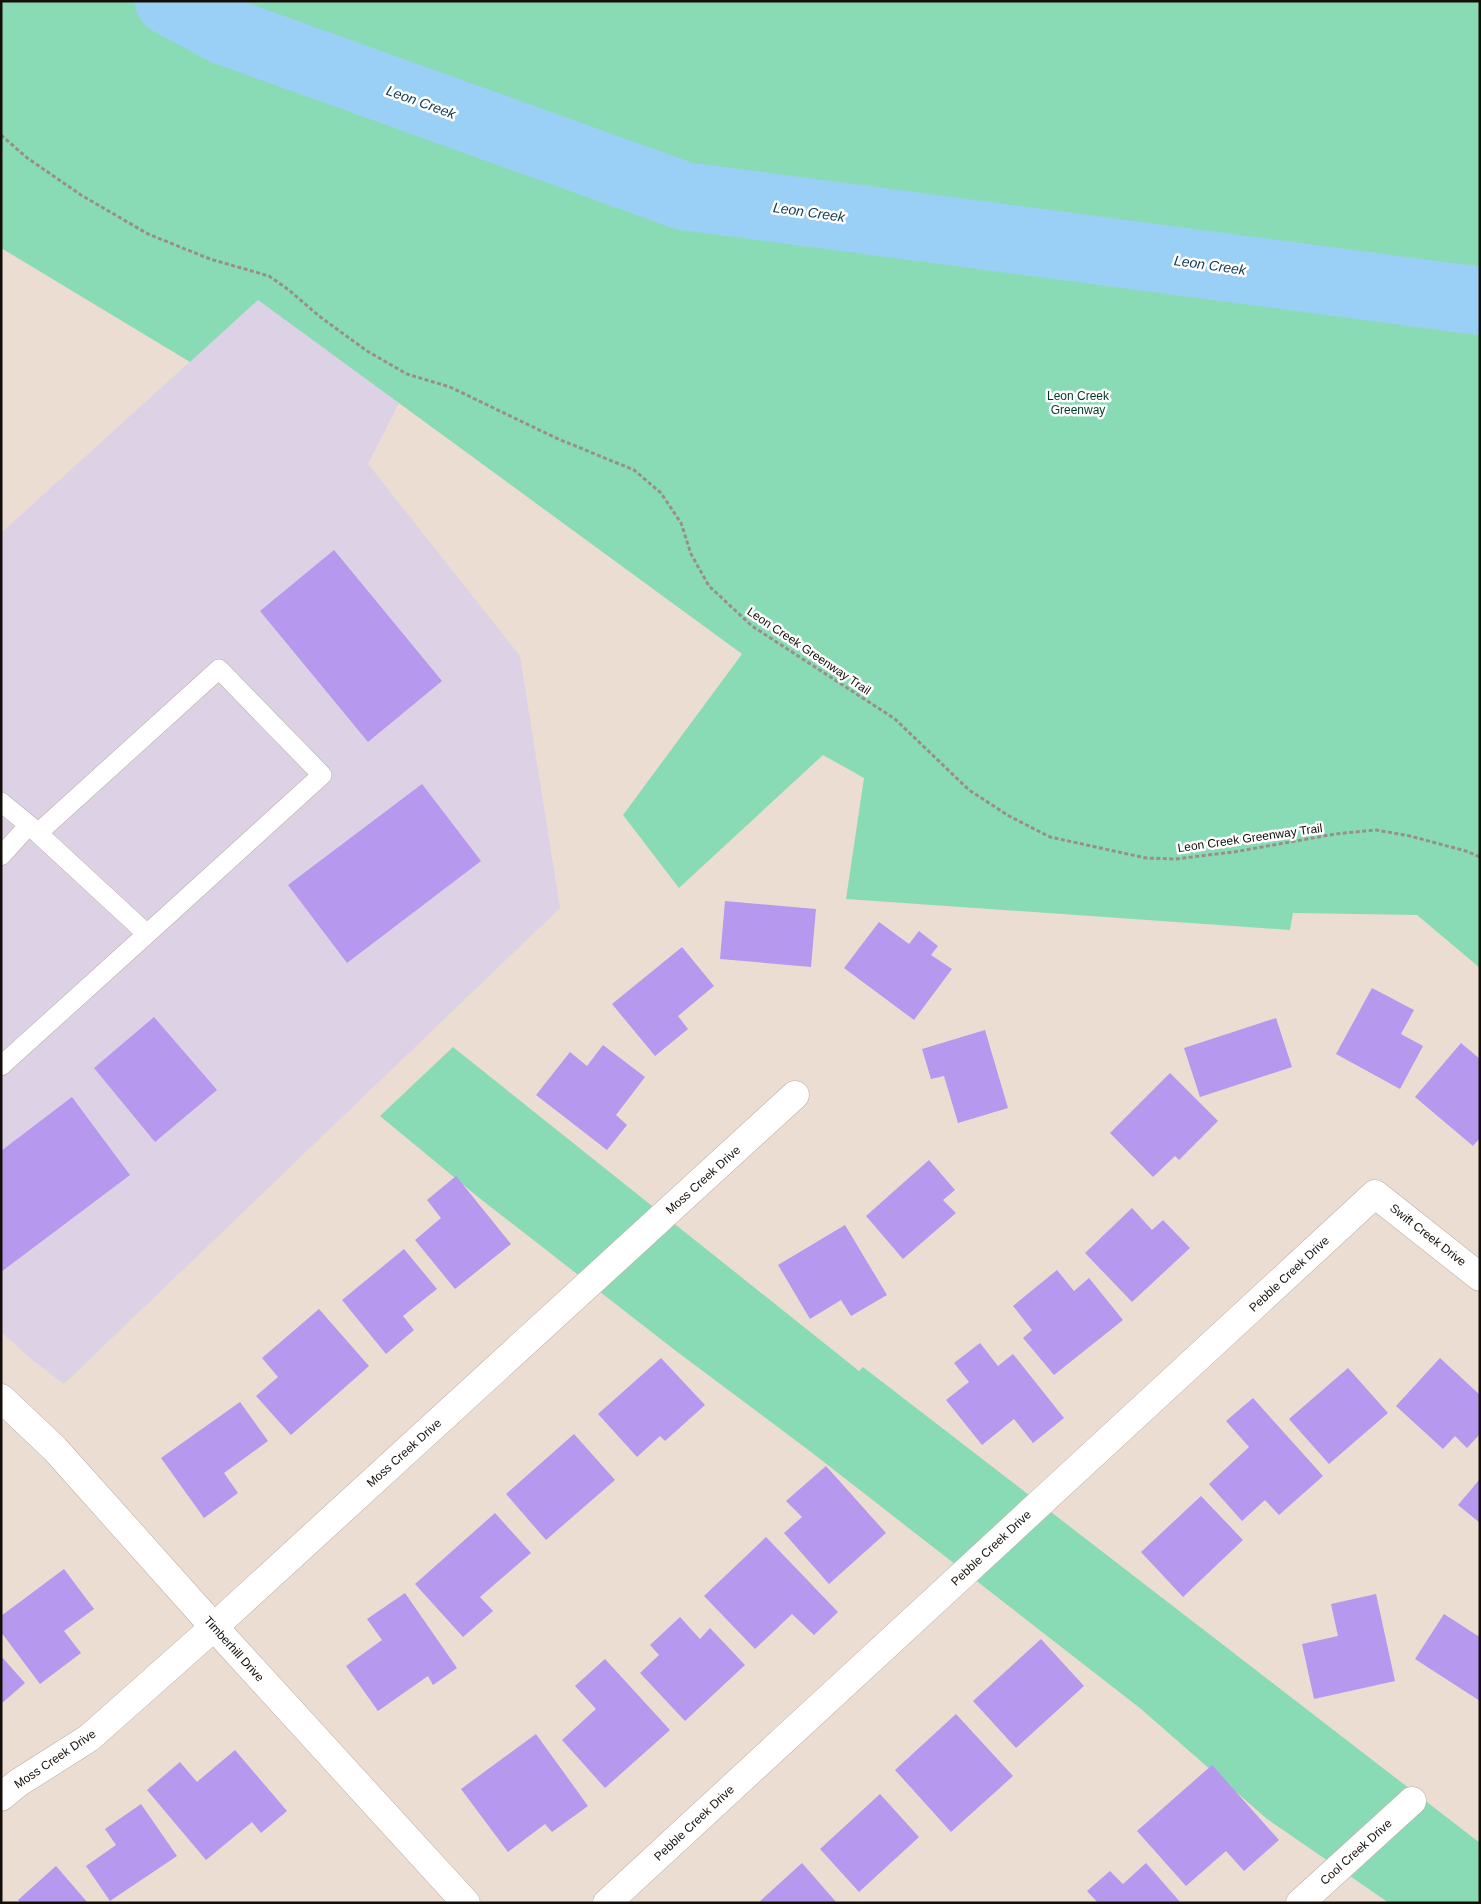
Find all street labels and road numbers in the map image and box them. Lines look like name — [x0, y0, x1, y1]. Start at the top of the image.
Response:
street label: Leon Creek Greenway Trail — [745, 604, 873, 698]
street label: Leon Creek Greenway Trail — [1177, 821, 1323, 855]
street label: Moss Creek Drive — [663, 1143, 743, 1217]
street label: Swift Creek Drive — [1387, 1201, 1469, 1269]
street label: Pebble Creek Drive — [1246, 1233, 1332, 1315]
street label: Moss Creek Drive — [364, 1416, 444, 1490]
street label: Pebble Creek Drive — [948, 1507, 1034, 1589]
street label: Timberhill Drive — [201, 1614, 267, 1685]
street label: Moss Creek Drive — [12, 1726, 99, 1791]
street label: Pebble Creek Drive — [651, 1782, 737, 1864]
street label: Cool Creek Drive — [1317, 1816, 1395, 1888]

